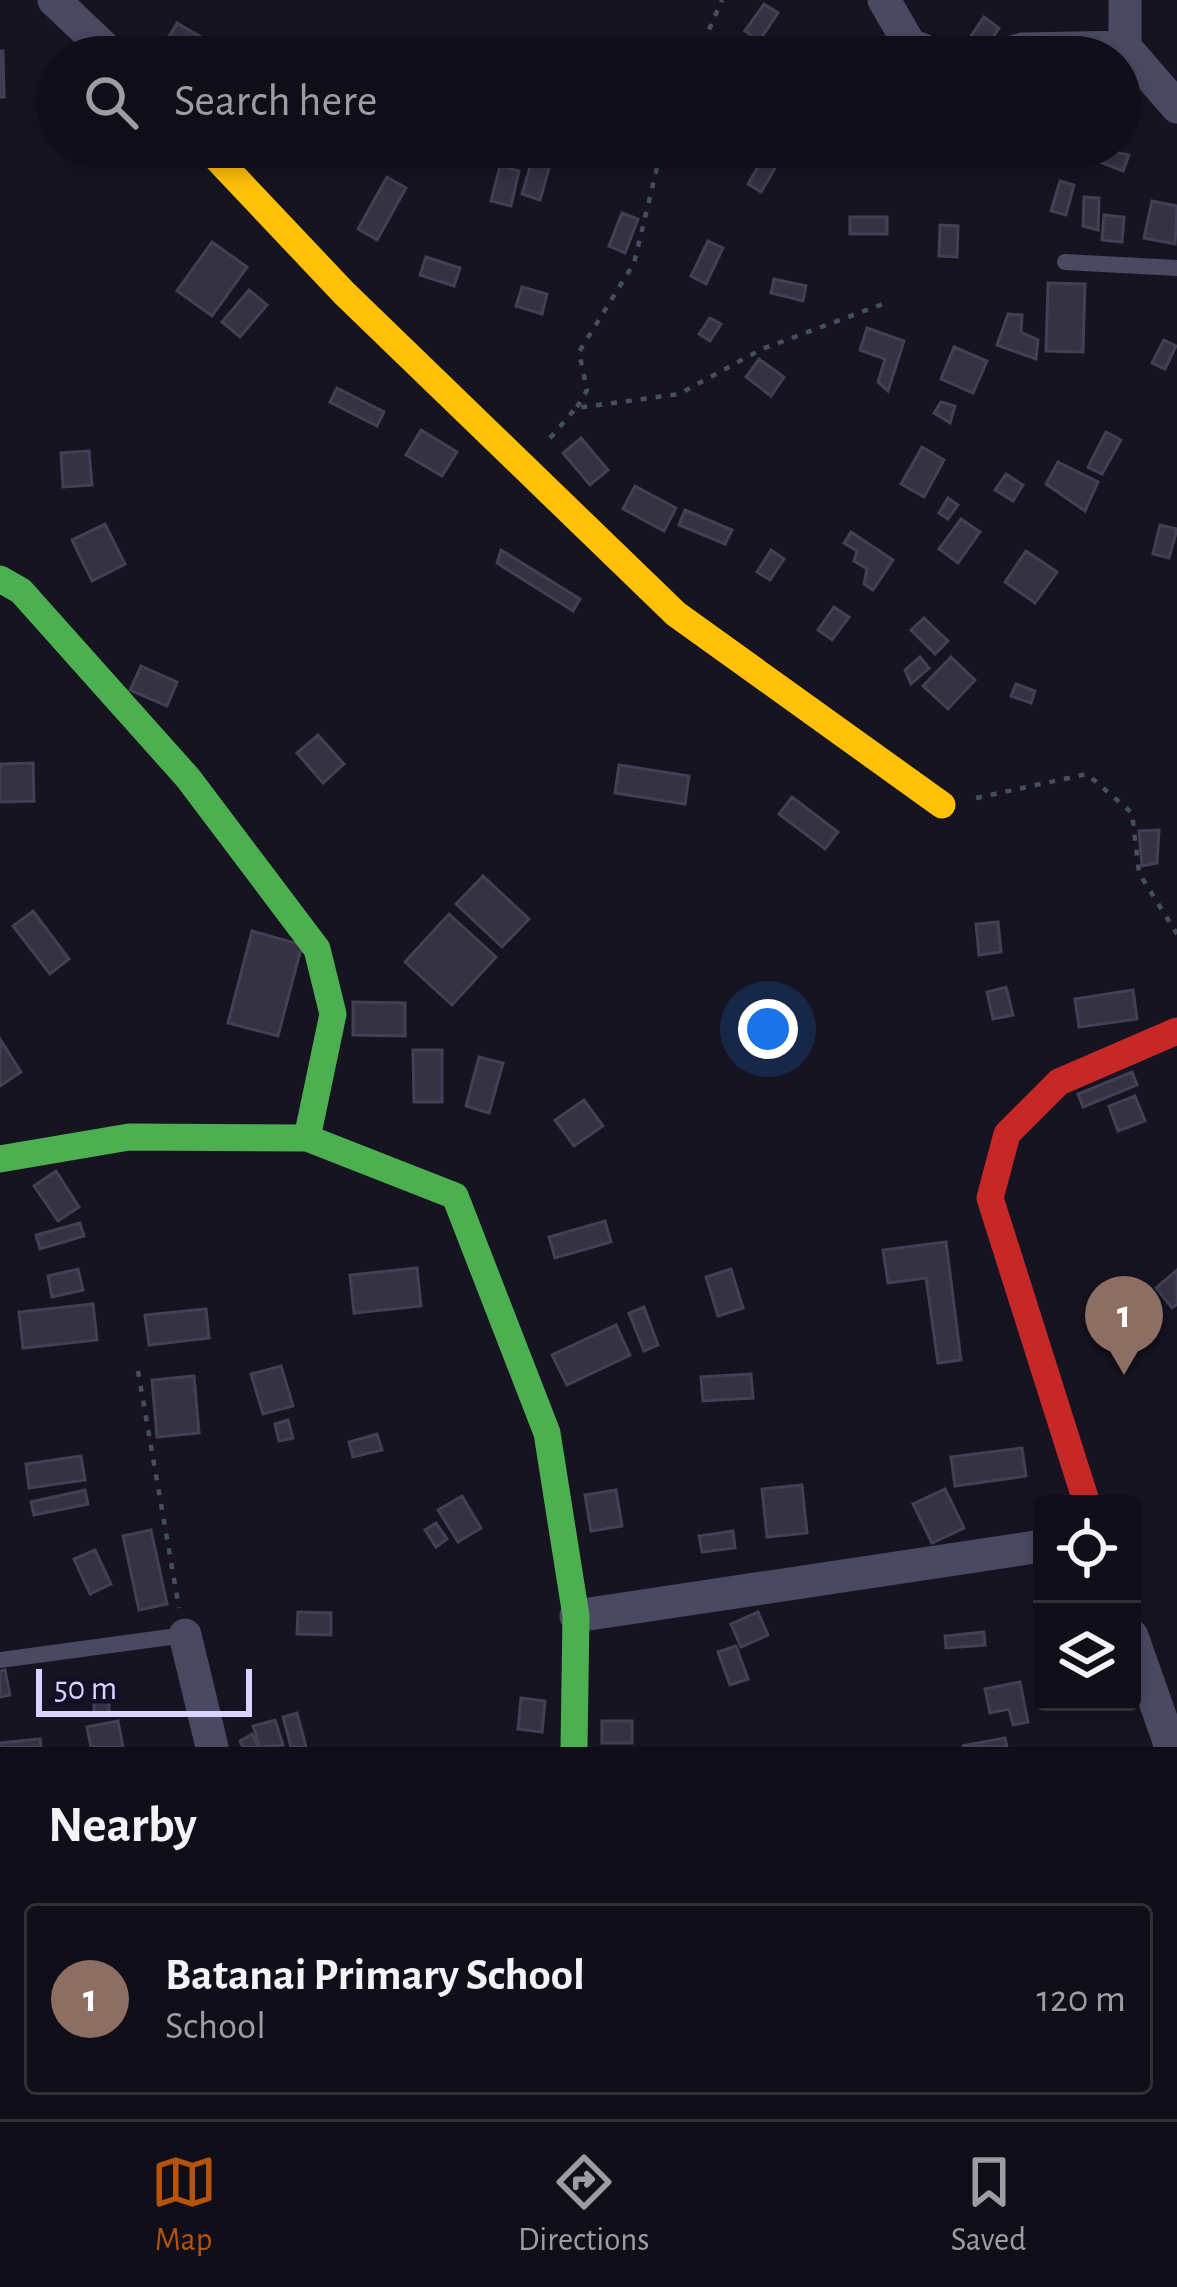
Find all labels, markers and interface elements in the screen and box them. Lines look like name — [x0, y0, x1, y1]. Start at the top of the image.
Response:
search box — [36, 36, 1141, 168]
icon: search — [78, 69, 144, 135]
text: Search here — [174, 79, 377, 124]
your location — [738, 999, 798, 1059]
pin: 1 — [1085, 1276, 1163, 1375]
map controls — [1033, 1495, 1141, 1711]
button: locate — [1033, 1495, 1141, 1603]
button: layers — [1033, 1603, 1141, 1711]
scale bar — [36, 1663, 252, 1716]
text: 50 m — [54, 1673, 117, 1706]
text: Nearby — [48, 1800, 197, 1851]
text: Batanai Primary School — [165, 1953, 585, 1998]
text: 1 — [83, 1980, 97, 2019]
text: 120 m — [1037, 1980, 1126, 2019]
text: School — [165, 2007, 266, 2046]
tab: Map — [151, 2149, 217, 2261]
tab: Directions — [518, 2149, 649, 2261]
tab: Saved — [951, 2149, 1026, 2261]

